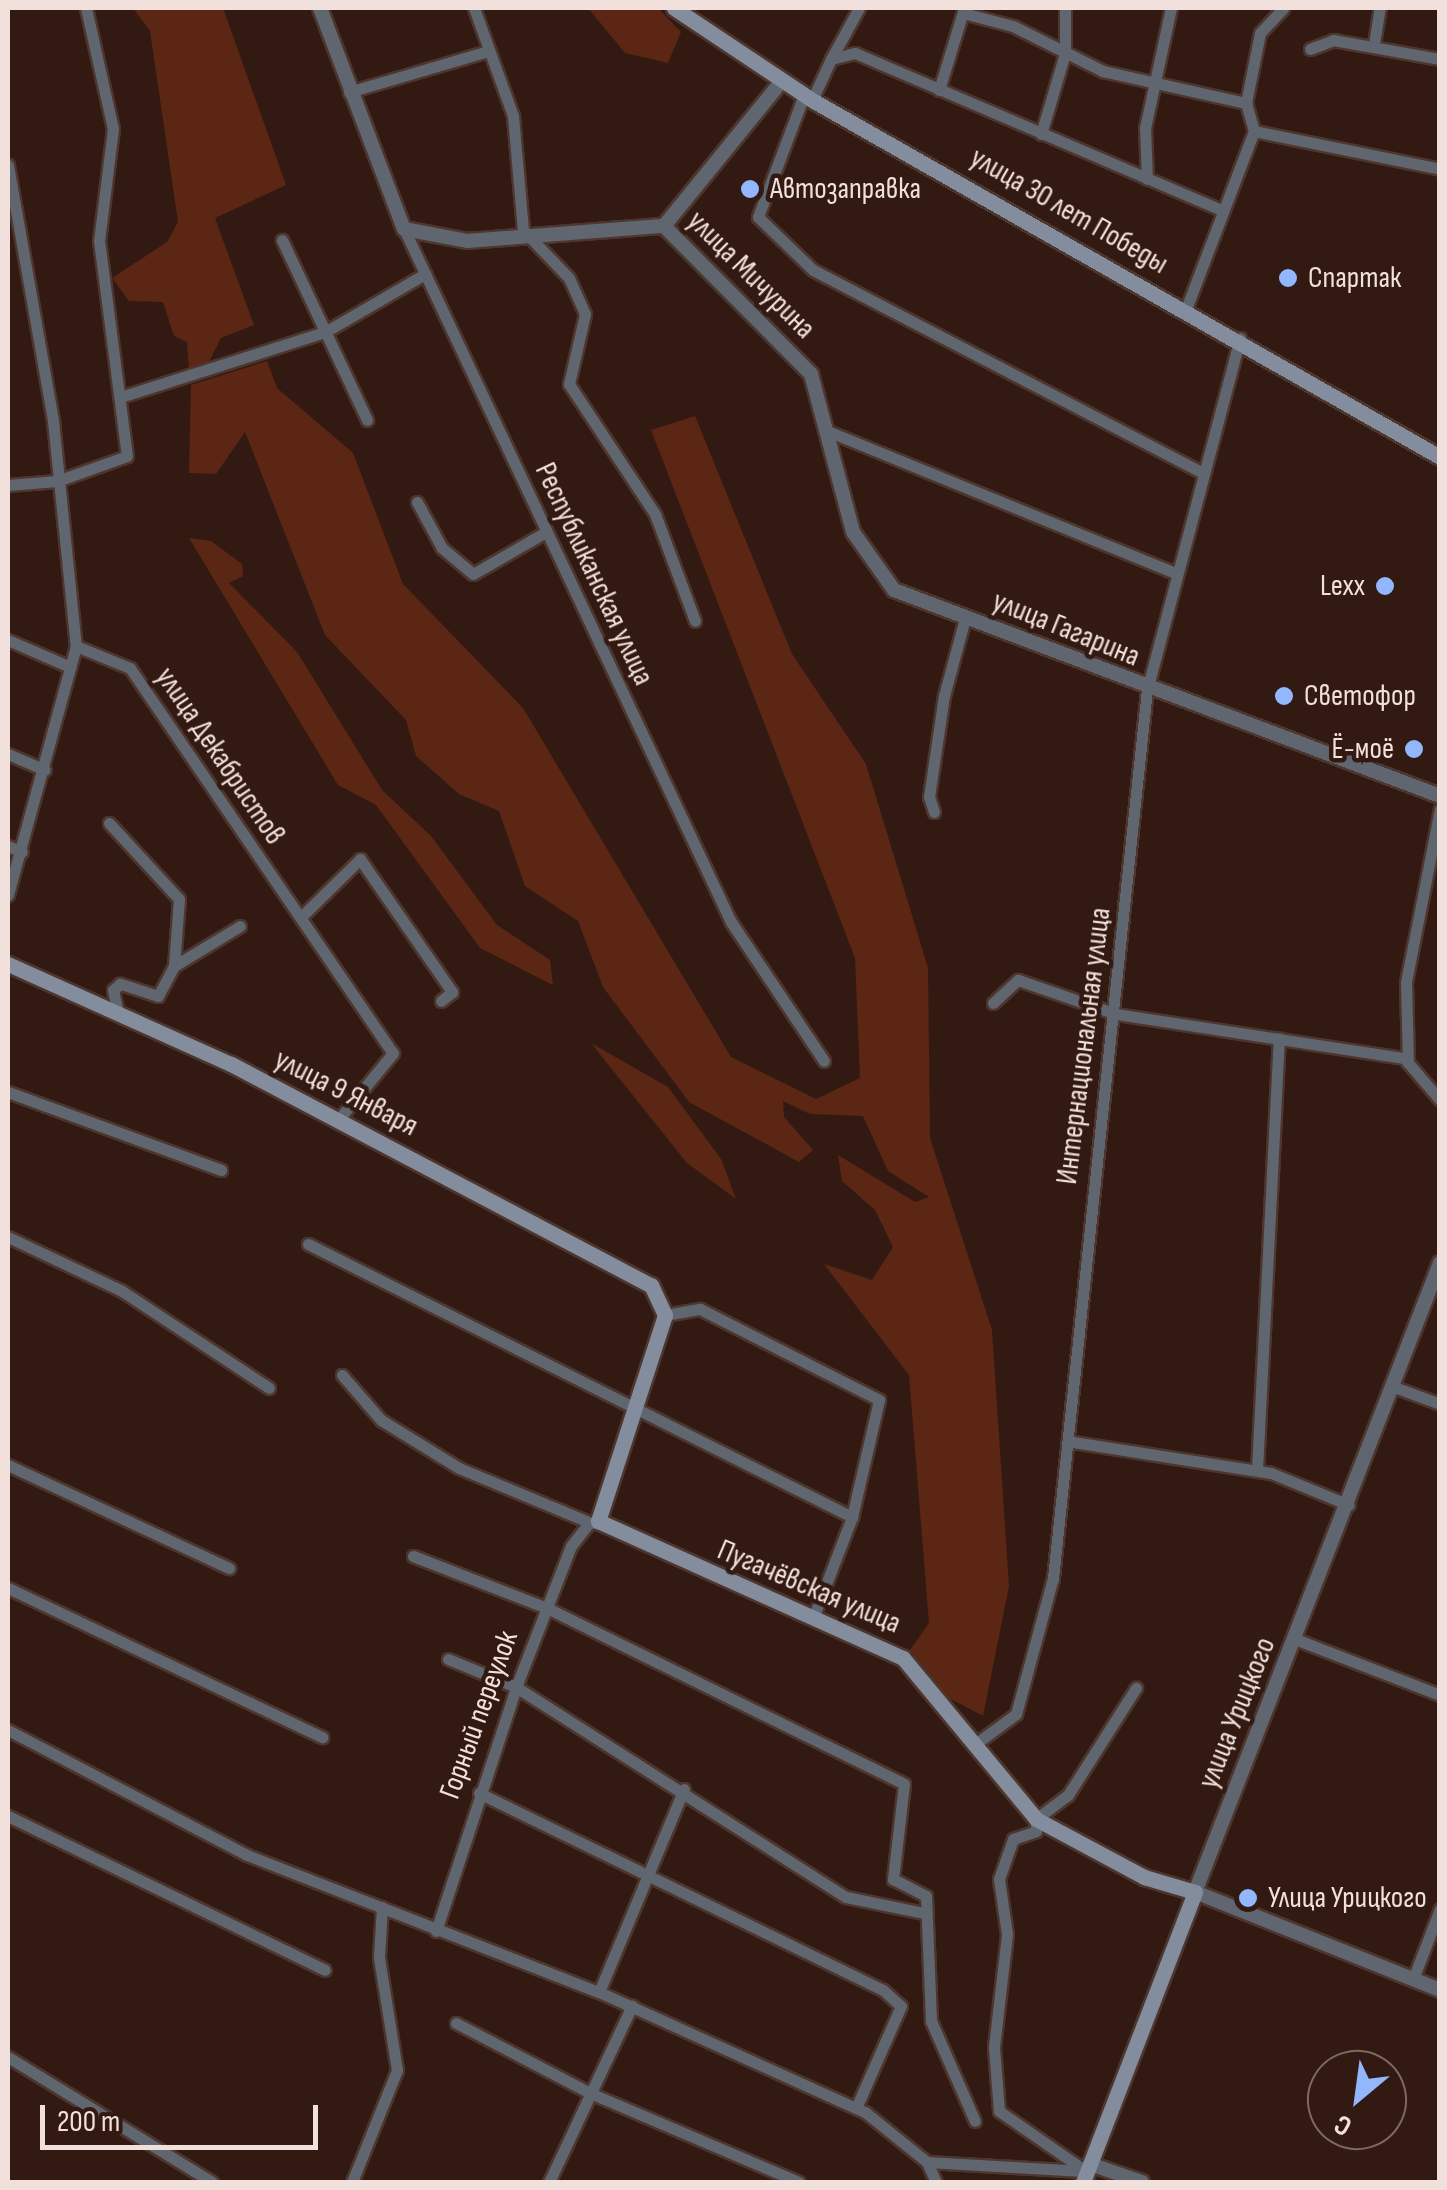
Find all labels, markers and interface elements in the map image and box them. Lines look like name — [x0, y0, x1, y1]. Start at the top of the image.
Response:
street label: улица 30 лет Победы — [964, 140, 1174, 282]
place label: Автозаправка — [770, 171, 921, 207]
marker: Автозаправка — [739, 178, 761, 200]
street label: улица Мичурина — [679, 203, 823, 347]
place label: Спартак — [1308, 260, 1401, 296]
marker: Спартак — [1277, 267, 1299, 289]
street label: Республиканская улица — [527, 457, 661, 691]
place label: Lexx — [1320, 568, 1365, 604]
marker: Lexx — [1374, 575, 1396, 597]
street label: улица Гагарина — [987, 583, 1145, 675]
street label: улица Декабристов — [147, 661, 293, 851]
place label: Светофор — [1304, 678, 1416, 714]
marker: Светофор — [1273, 685, 1295, 707]
place label: Ё-моё — [1331, 731, 1394, 767]
marker: Ё-моё — [1403, 738, 1425, 760]
street label: Интернациональная улица — [1049, 906, 1119, 1186]
street label: улица 9 Января — [268, 1042, 424, 1144]
street label: Пугачёвская улица — [712, 1532, 906, 1642]
street label: Горный переулок — [432, 1626, 526, 1804]
street label: улица Урицкого — [1190, 1632, 1284, 1794]
place label: Улица Урицкого — [1268, 1880, 1427, 1916]
marker: Улица Урицкого — [1237, 1887, 1259, 1909]
north arrow — [1307, 2050, 1407, 2150]
scale bar — [45, 2085, 322, 2147]
text: 200 m — [57, 2104, 120, 2140]
text: С — [1329, 2107, 1357, 2143]

